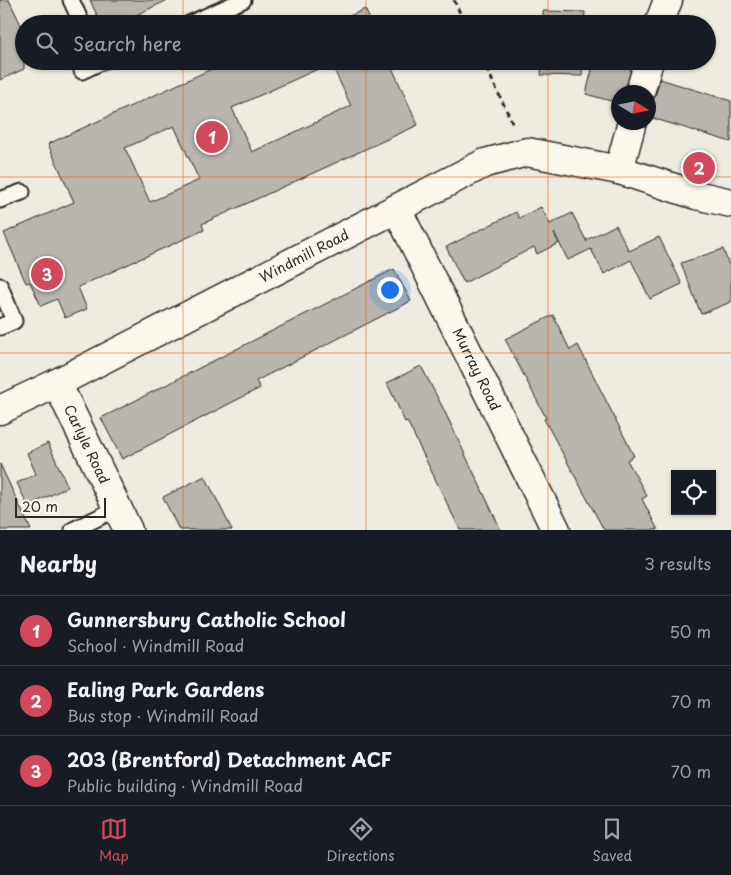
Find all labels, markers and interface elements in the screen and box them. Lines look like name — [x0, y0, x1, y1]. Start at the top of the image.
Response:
search box — [15, 15, 716, 70]
icon: search — [33, 29, 61, 57]
text: Search here — [73, 29, 182, 57]
north arrow — [611, 85, 656, 130]
pin: 1 — [196, 118, 228, 156]
pin: 2 — [683, 149, 715, 187]
street label: Windmill Road — [255, 224, 353, 287]
pin: 3 — [31, 255, 63, 293]
your location — [377, 277, 403, 303]
street label: Murray Road — [448, 324, 506, 414]
street label: Carlyle Road — [59, 401, 115, 487]
map controls — [671, 470, 716, 515]
button: locate — [671, 470, 716, 515]
scale bar — [15, 495, 106, 518]
text: 20 m — [22, 496, 58, 517]
text: Nearby — [20, 547, 97, 579]
text: 3 results — [644, 551, 711, 575]
text: Gunnersbury Catholic School — [67, 605, 346, 633]
text: 1 — [32, 619, 40, 643]
text: 50 m — [670, 619, 711, 643]
text: School · Windmill Road — [67, 633, 244, 657]
text: Ealing Park Gardens — [67, 675, 264, 703]
text: 2 — [30, 689, 42, 713]
text: 70 m — [671, 689, 711, 713]
text: Bus stop · Windmill Road — [67, 703, 259, 727]
text: 203 (Brentford) Detachment ACF — [67, 745, 392, 773]
text: 3 — [31, 759, 41, 783]
text: 70 m — [671, 759, 711, 783]
text: Public building · Windmill Road — [67, 773, 303, 797]
tab: Map — [99, 815, 129, 866]
tab: Directions — [327, 815, 395, 866]
tab: Saved — [592, 815, 632, 866]

